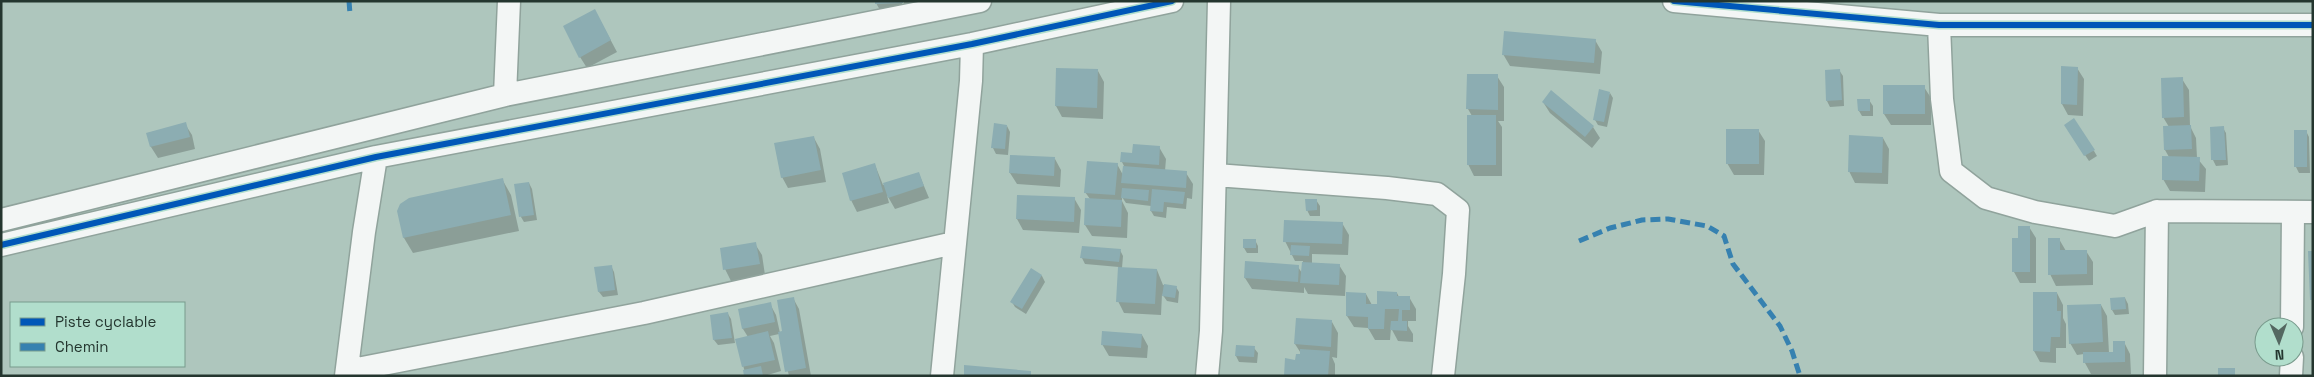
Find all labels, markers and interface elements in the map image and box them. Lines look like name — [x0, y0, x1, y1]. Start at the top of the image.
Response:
legend — [10, 302, 185, 367]
text: Piste cyclable — [55, 312, 157, 331]
north arrow — [2254, 317, 2304, 367]
text: Chemin — [55, 337, 108, 356]
text: N — [2274, 346, 2284, 364]

